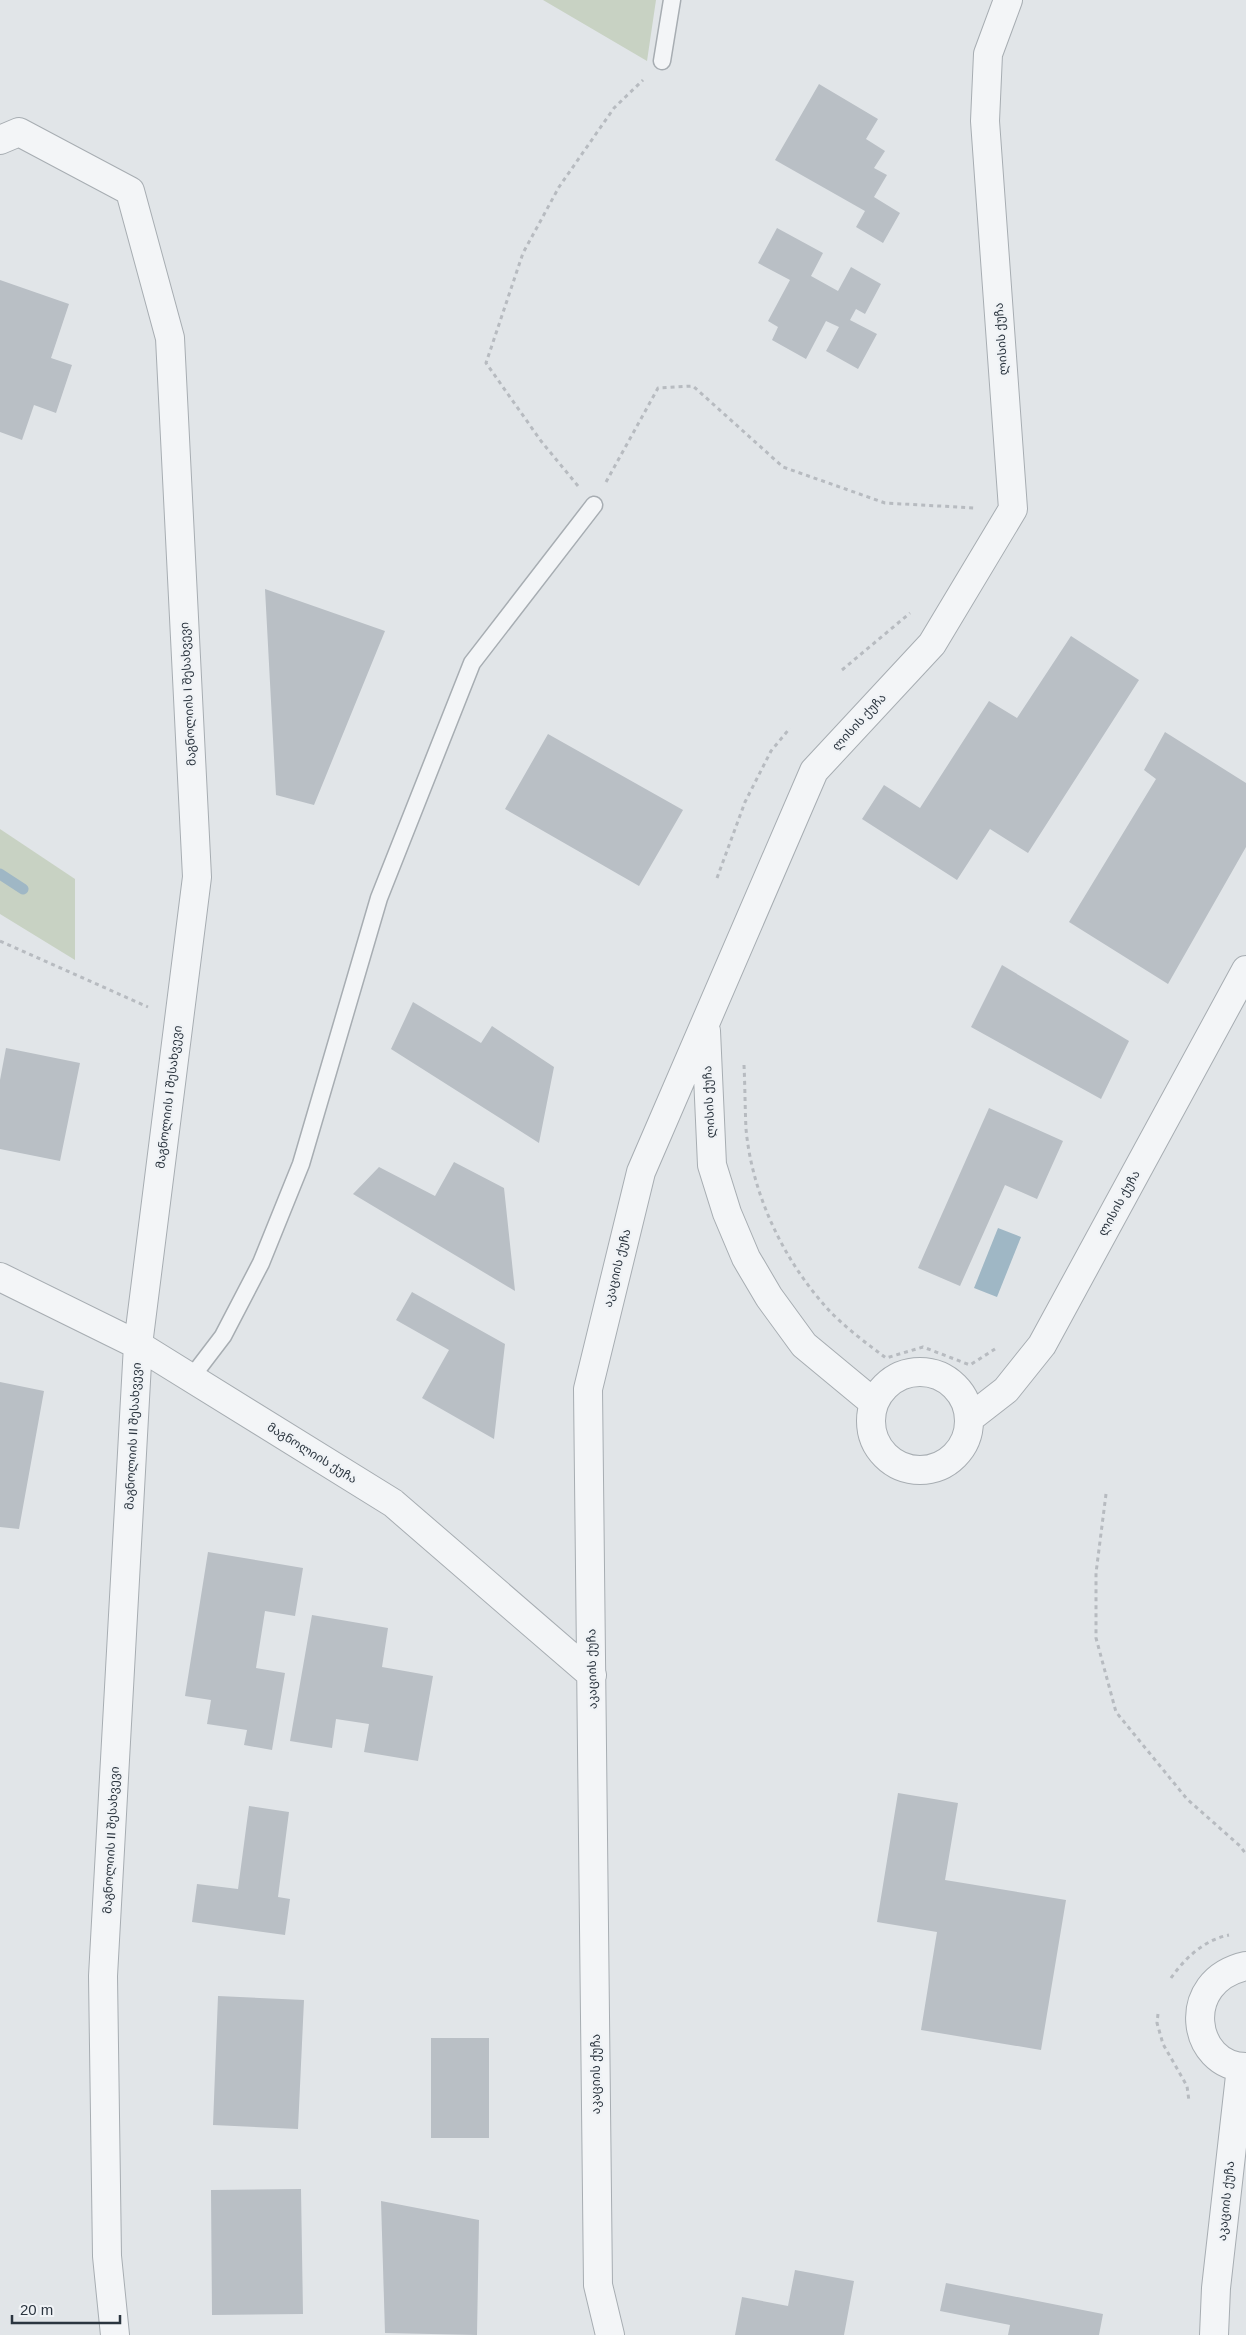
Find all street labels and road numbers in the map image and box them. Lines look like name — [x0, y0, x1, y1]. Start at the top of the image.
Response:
street label: ლისის ქუჩა — [991, 302, 1012, 376]
street label: მაგნოლიის I შესახვევი — [177, 621, 200, 766]
street label: ლისის ქუჩა — [829, 691, 890, 754]
street label: მაგნოლიის I შესახვევი — [153, 1024, 186, 1170]
street label: ლისის ქუჩა — [700, 1065, 719, 1139]
street label: ლისის ქუჩა — [1095, 1168, 1144, 1239]
street label: აკაციის ქუჩა — [600, 1227, 634, 1309]
street label: მაგნოლიის II შესახვევი — [122, 1362, 145, 1510]
street label: მაგნოლიის ქუჩა — [264, 1420, 359, 1487]
street label: აკაციის ქუჩა — [584, 1629, 600, 1709]
street label: მაგნოლიის II შესახვევი — [100, 1766, 123, 1914]
street label: აკაციის ქუჩა — [589, 2034, 603, 2114]
street label: აკაციის ქუჩა — [1215, 2160, 1237, 2242]

